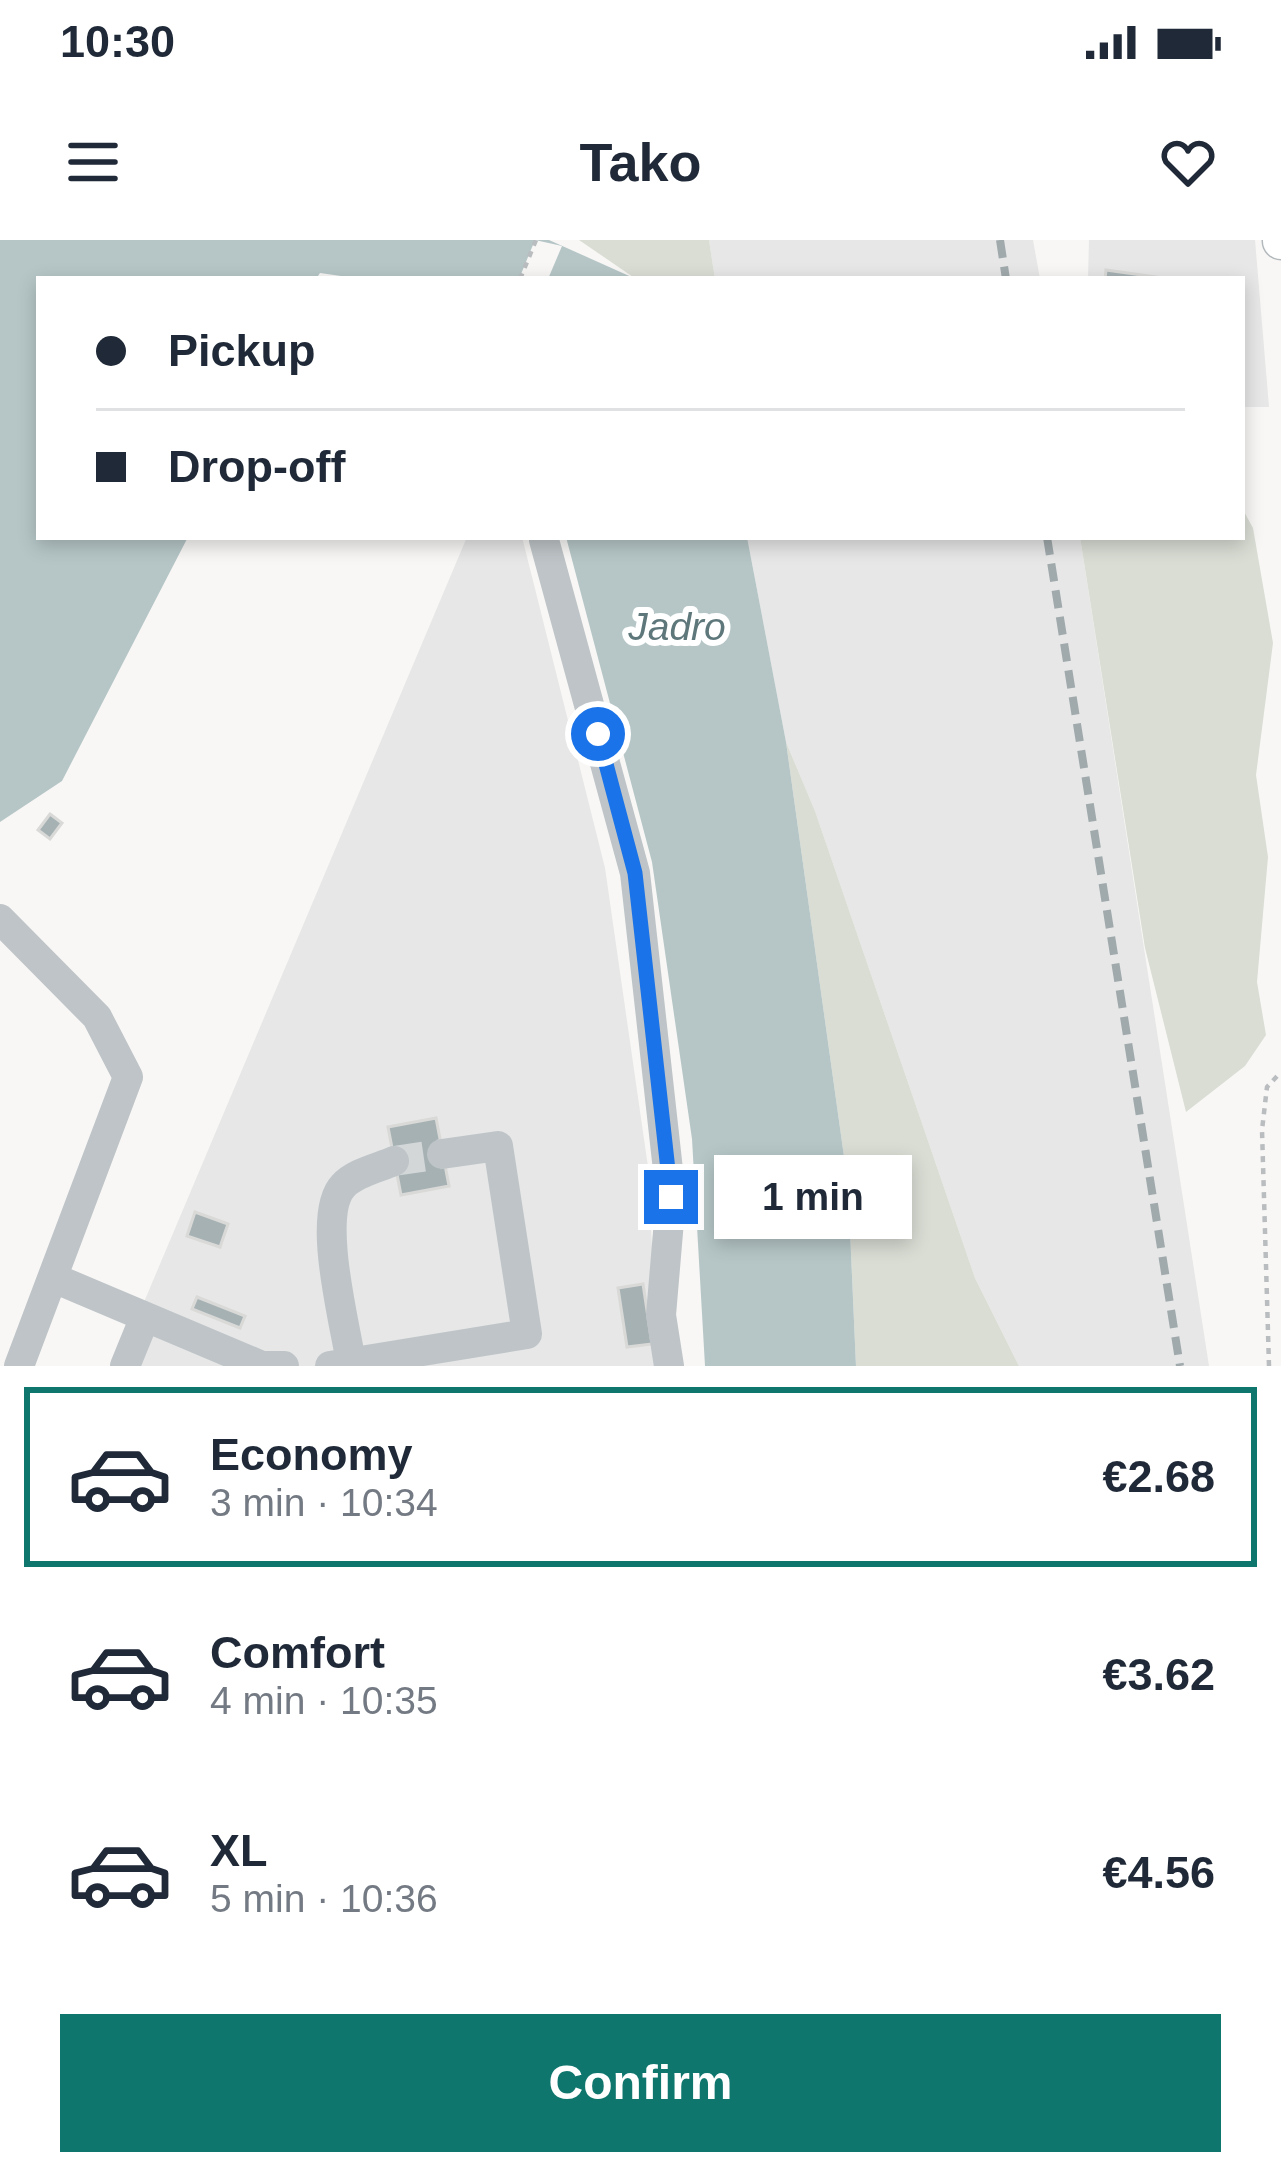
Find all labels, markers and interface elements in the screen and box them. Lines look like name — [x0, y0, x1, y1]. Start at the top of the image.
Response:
text: 10:30 — [60, 16, 175, 67]
icon: menu — [60, 129, 126, 195]
icon: heart — [1155, 129, 1221, 195]
text: Tako — [579, 132, 702, 192]
text: Pickup — [168, 325, 316, 376]
text: Drop-off — [168, 441, 345, 492]
water label: Jadro — [627, 605, 726, 648]
route start — [571, 707, 625, 761]
callout: 1 min — [713, 1155, 911, 1239]
route end — [644, 1170, 698, 1224]
text: 1 min — [762, 1175, 864, 1218]
icon: car — [66, 1423, 174, 1531]
text: Economy — [210, 1429, 413, 1480]
text: €2.68 — [1102, 1451, 1215, 1502]
text: 3 min · 10:34 — [210, 1481, 438, 1524]
icon: car — [66, 1621, 174, 1729]
text: Comfort — [210, 1627, 385, 1678]
text: €3.62 — [1102, 1649, 1215, 1700]
text: 4 min · 10:35 — [210, 1679, 438, 1722]
icon: car — [66, 1819, 174, 1927]
text: XL — [210, 1825, 268, 1876]
text: €4.56 — [1102, 1847, 1215, 1898]
text: 5 min · 10:36 — [210, 1877, 438, 1920]
button: Confirm — [60, 2014, 1221, 2152]

